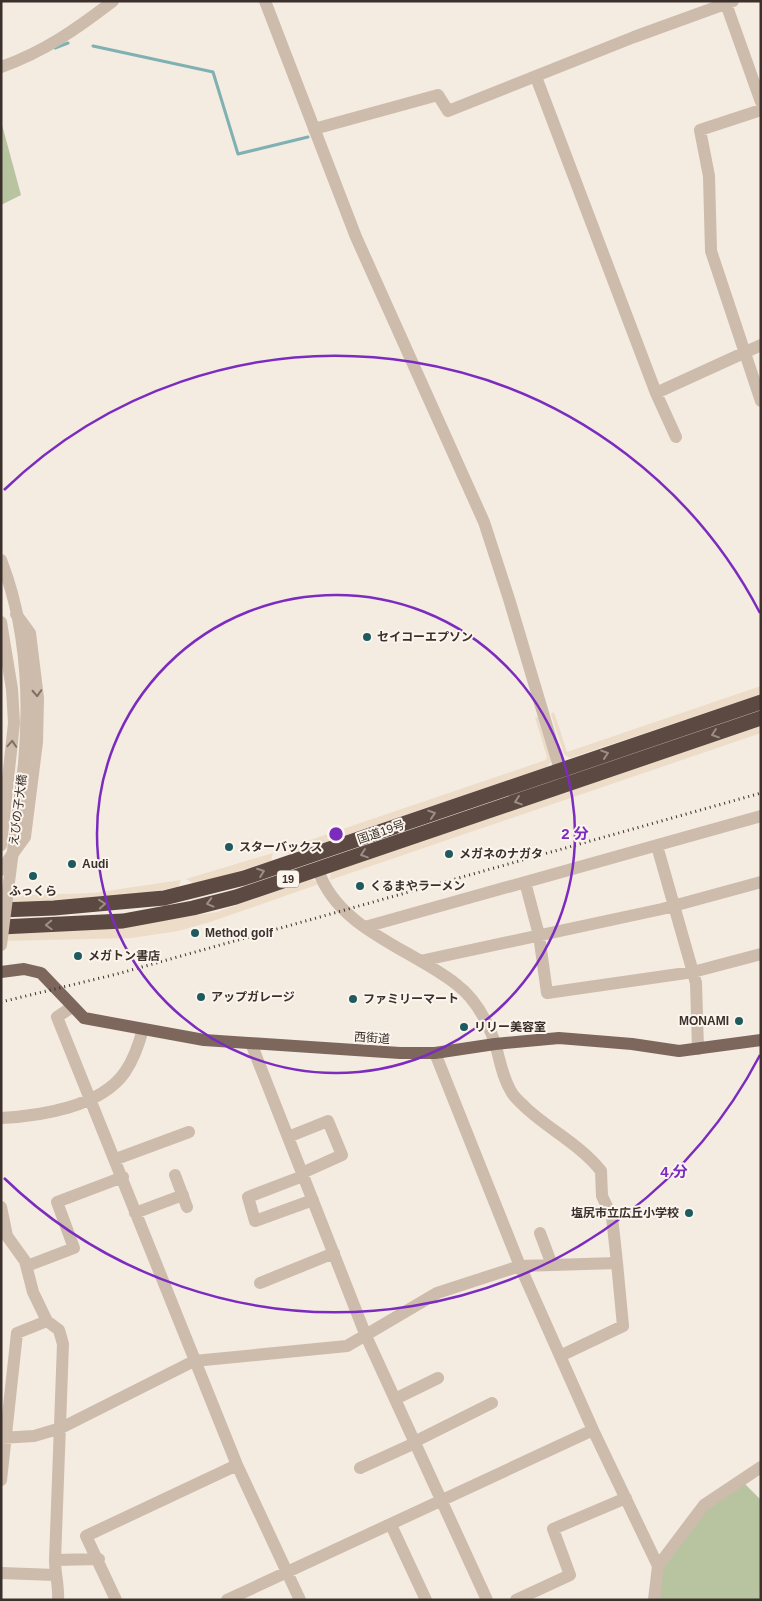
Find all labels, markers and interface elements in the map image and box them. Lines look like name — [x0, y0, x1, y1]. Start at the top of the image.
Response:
place label: セイコーエプソン — [377, 630, 473, 644]
marker: セイコーエプソン — [361, 631, 373, 643]
one-way arrow — [32, 689, 43, 697]
one-way arrow — [711, 728, 719, 738]
one-way arrow — [7, 740, 18, 748]
one-way arrow — [600, 750, 609, 760]
street label: えびの子大橋 — [7, 773, 29, 847]
one-way arrow — [514, 795, 523, 805]
one-way arrow — [427, 810, 435, 820]
street label: 国道19号 — [355, 817, 407, 847]
centre of rings — [327, 825, 345, 843]
text: 2 分 — [561, 825, 589, 842]
place label: スターバックス — [239, 840, 323, 854]
marker: スターバックス — [223, 841, 235, 853]
place label: メガネのナガタ — [459, 847, 543, 861]
one-way arrow — [361, 848, 369, 858]
marker: メガネのナガタ — [443, 848, 455, 860]
place label: Audi — [82, 857, 109, 871]
marker: Audi — [66, 858, 78, 870]
one-way arrow — [256, 867, 265, 877]
marker: ふっくら — [27, 870, 39, 882]
road number: 19 — [277, 871, 299, 888]
place label: くるまやラーメン — [370, 879, 465, 893]
marker: くるまやラーメン — [354, 880, 366, 892]
place label: ふっくら — [9, 884, 57, 898]
one-way arrow — [206, 898, 214, 908]
one-way arrow — [99, 899, 107, 910]
one-way arrow — [45, 920, 53, 931]
place label: Method golf — [205, 926, 274, 940]
marker: Method golf — [189, 927, 201, 939]
place label: メガトン書店 — [88, 949, 160, 963]
marker: メガトン書店 — [72, 950, 84, 962]
place label: アップガレージ — [211, 990, 295, 1004]
marker: アップガレージ — [195, 991, 207, 1003]
place label: ファミリーマート — [363, 992, 459, 1006]
marker: ファミリーマート — [347, 993, 359, 1005]
place label: MONAMI — [679, 1014, 729, 1028]
marker: MONAMI — [733, 1015, 745, 1027]
place label: リリー美容室 — [474, 1020, 546, 1034]
marker: リリー美容室 — [458, 1021, 470, 1033]
street label: 西街道 — [354, 1030, 390, 1046]
text: 4 分 — [660, 1163, 688, 1180]
place label: 塩尻市立広丘小学校 — [571, 1206, 679, 1220]
marker: 塩尻市立広丘小学校 — [683, 1207, 695, 1219]

